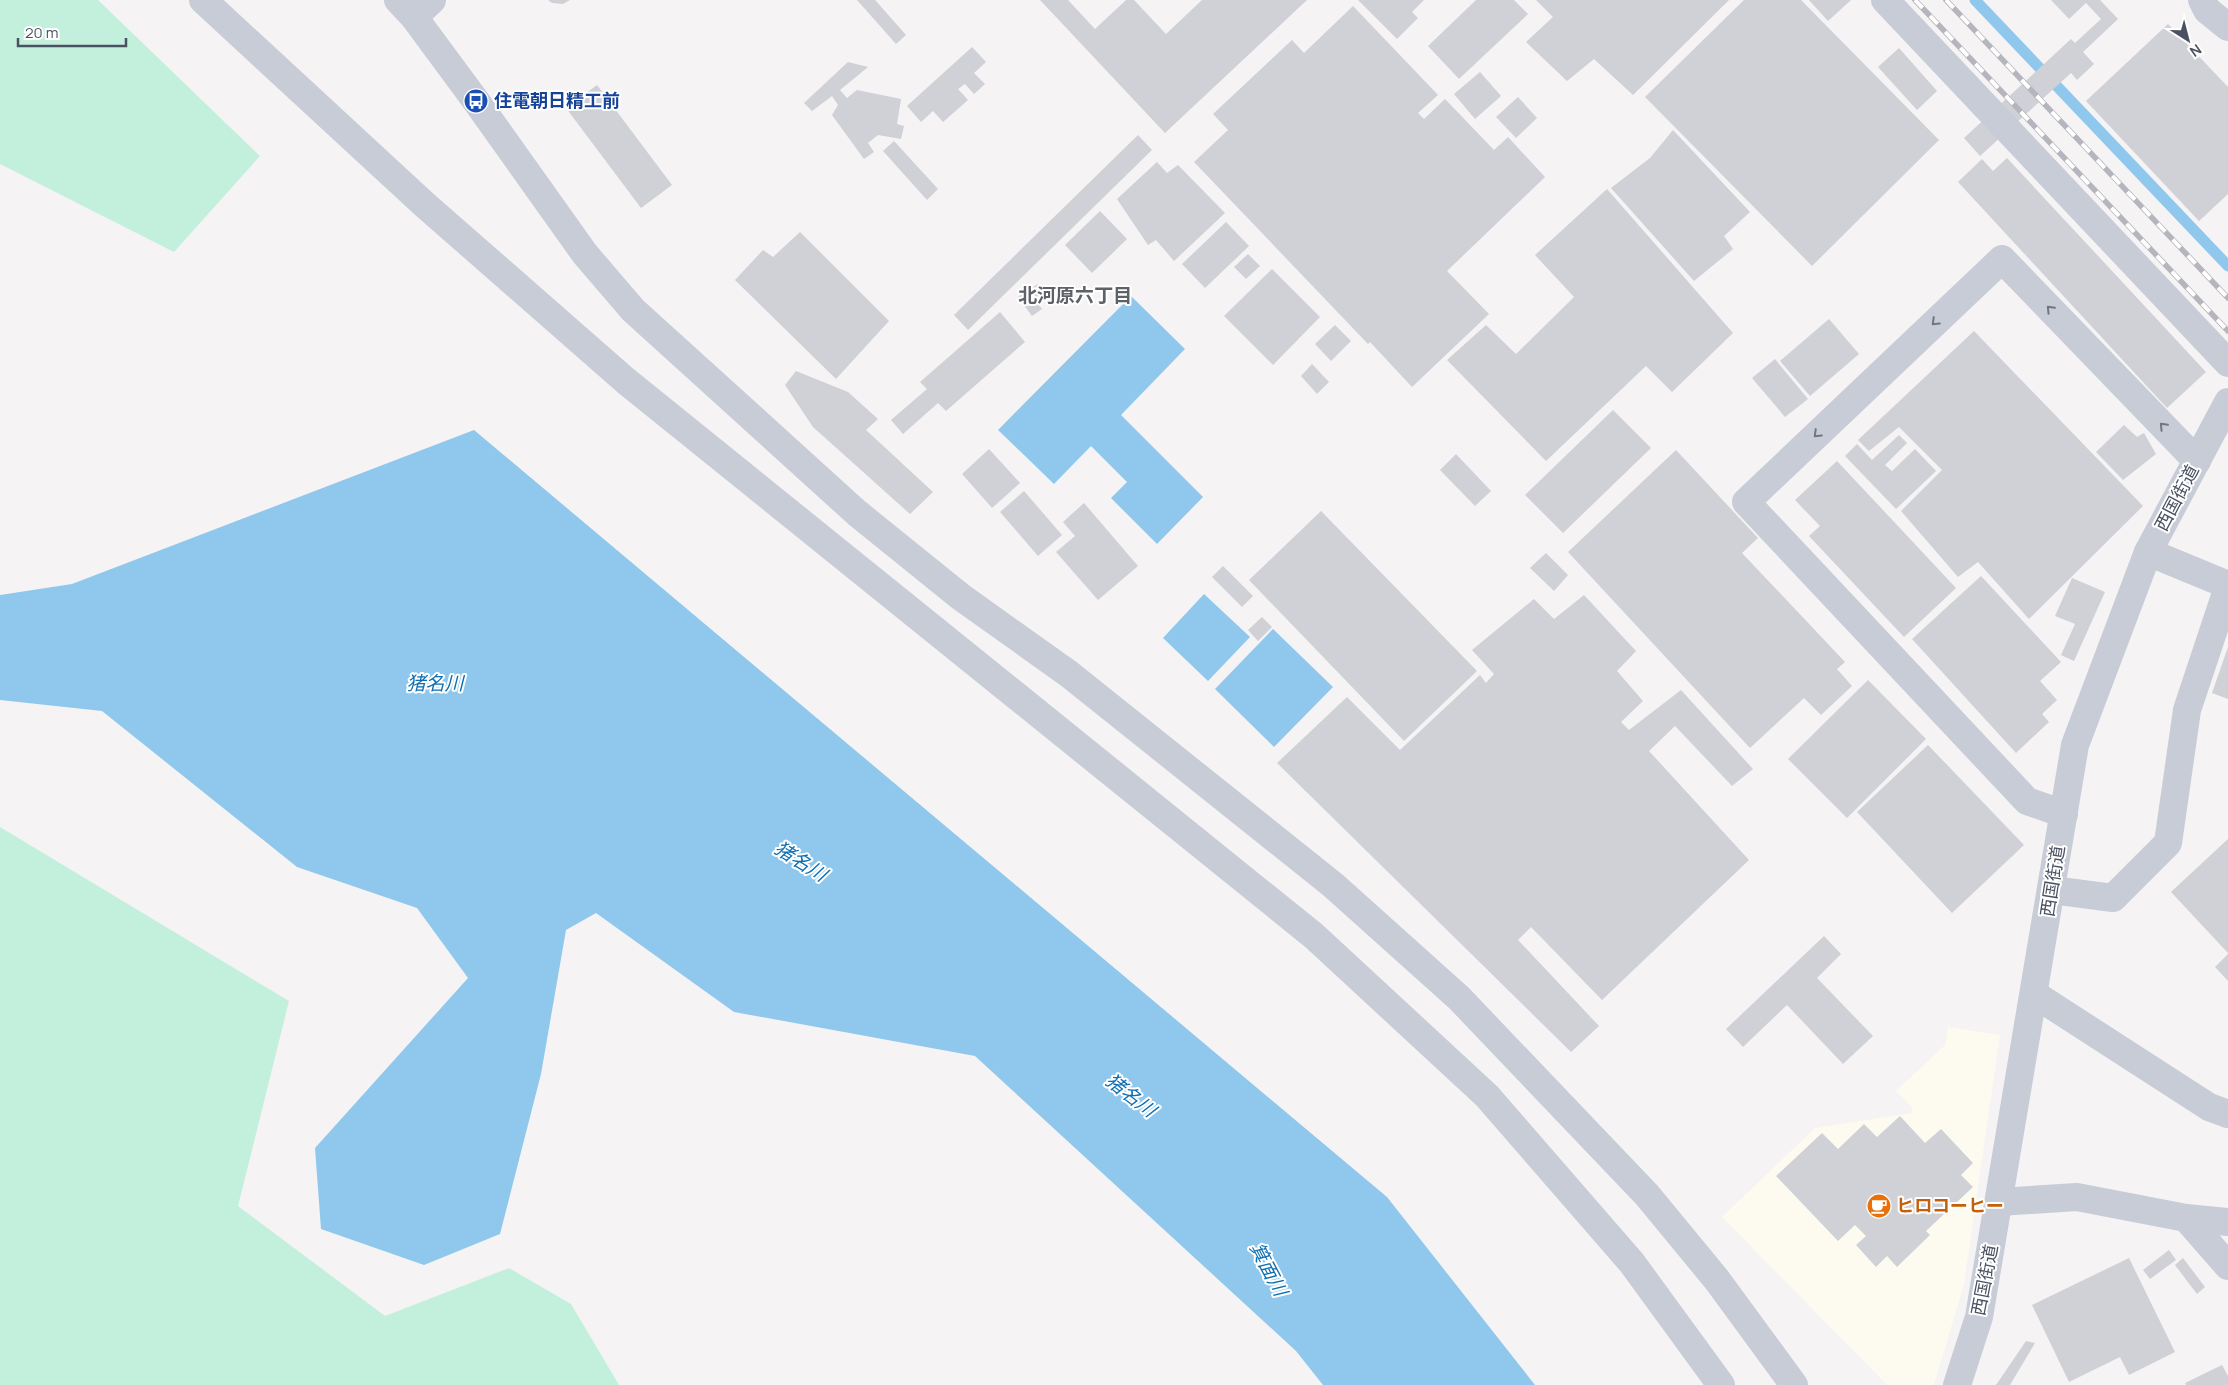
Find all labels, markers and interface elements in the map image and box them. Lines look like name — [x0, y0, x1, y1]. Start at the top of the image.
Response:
scale bar — [18, 15, 125, 47]
north arrow — [2163, 15, 2213, 65]
text: 20 m — [25, 22, 58, 43]
text: N — [2186, 40, 2206, 62]
bus stop icon: 住電朝日精工前 — [463, 88, 489, 114]
place label: 住電朝日精工前 — [494, 88, 620, 112]
district label: 北河原六丁目 — [1018, 282, 1132, 308]
one-way arrow — [2047, 306, 2056, 315]
one-way arrow — [1931, 316, 1940, 325]
one-way arrow — [2160, 422, 2169, 431]
one-way arrow — [1814, 428, 1823, 437]
street label: 西国街道 — [2149, 460, 2204, 535]
water label: 猪名川 — [406, 670, 465, 696]
water label: 猪名川 — [770, 835, 834, 888]
street label: 西国街道 — [2035, 843, 2069, 918]
water label: 猪名川 — [1101, 1067, 1163, 1124]
cafe icon: ヒロコーヒー — [1866, 1193, 1892, 1219]
place label: ヒロコーヒー — [1896, 1193, 2004, 1217]
water label: 箕面川 — [1244, 1238, 1295, 1302]
street label: 西国街道 — [1965, 1242, 2003, 1317]

